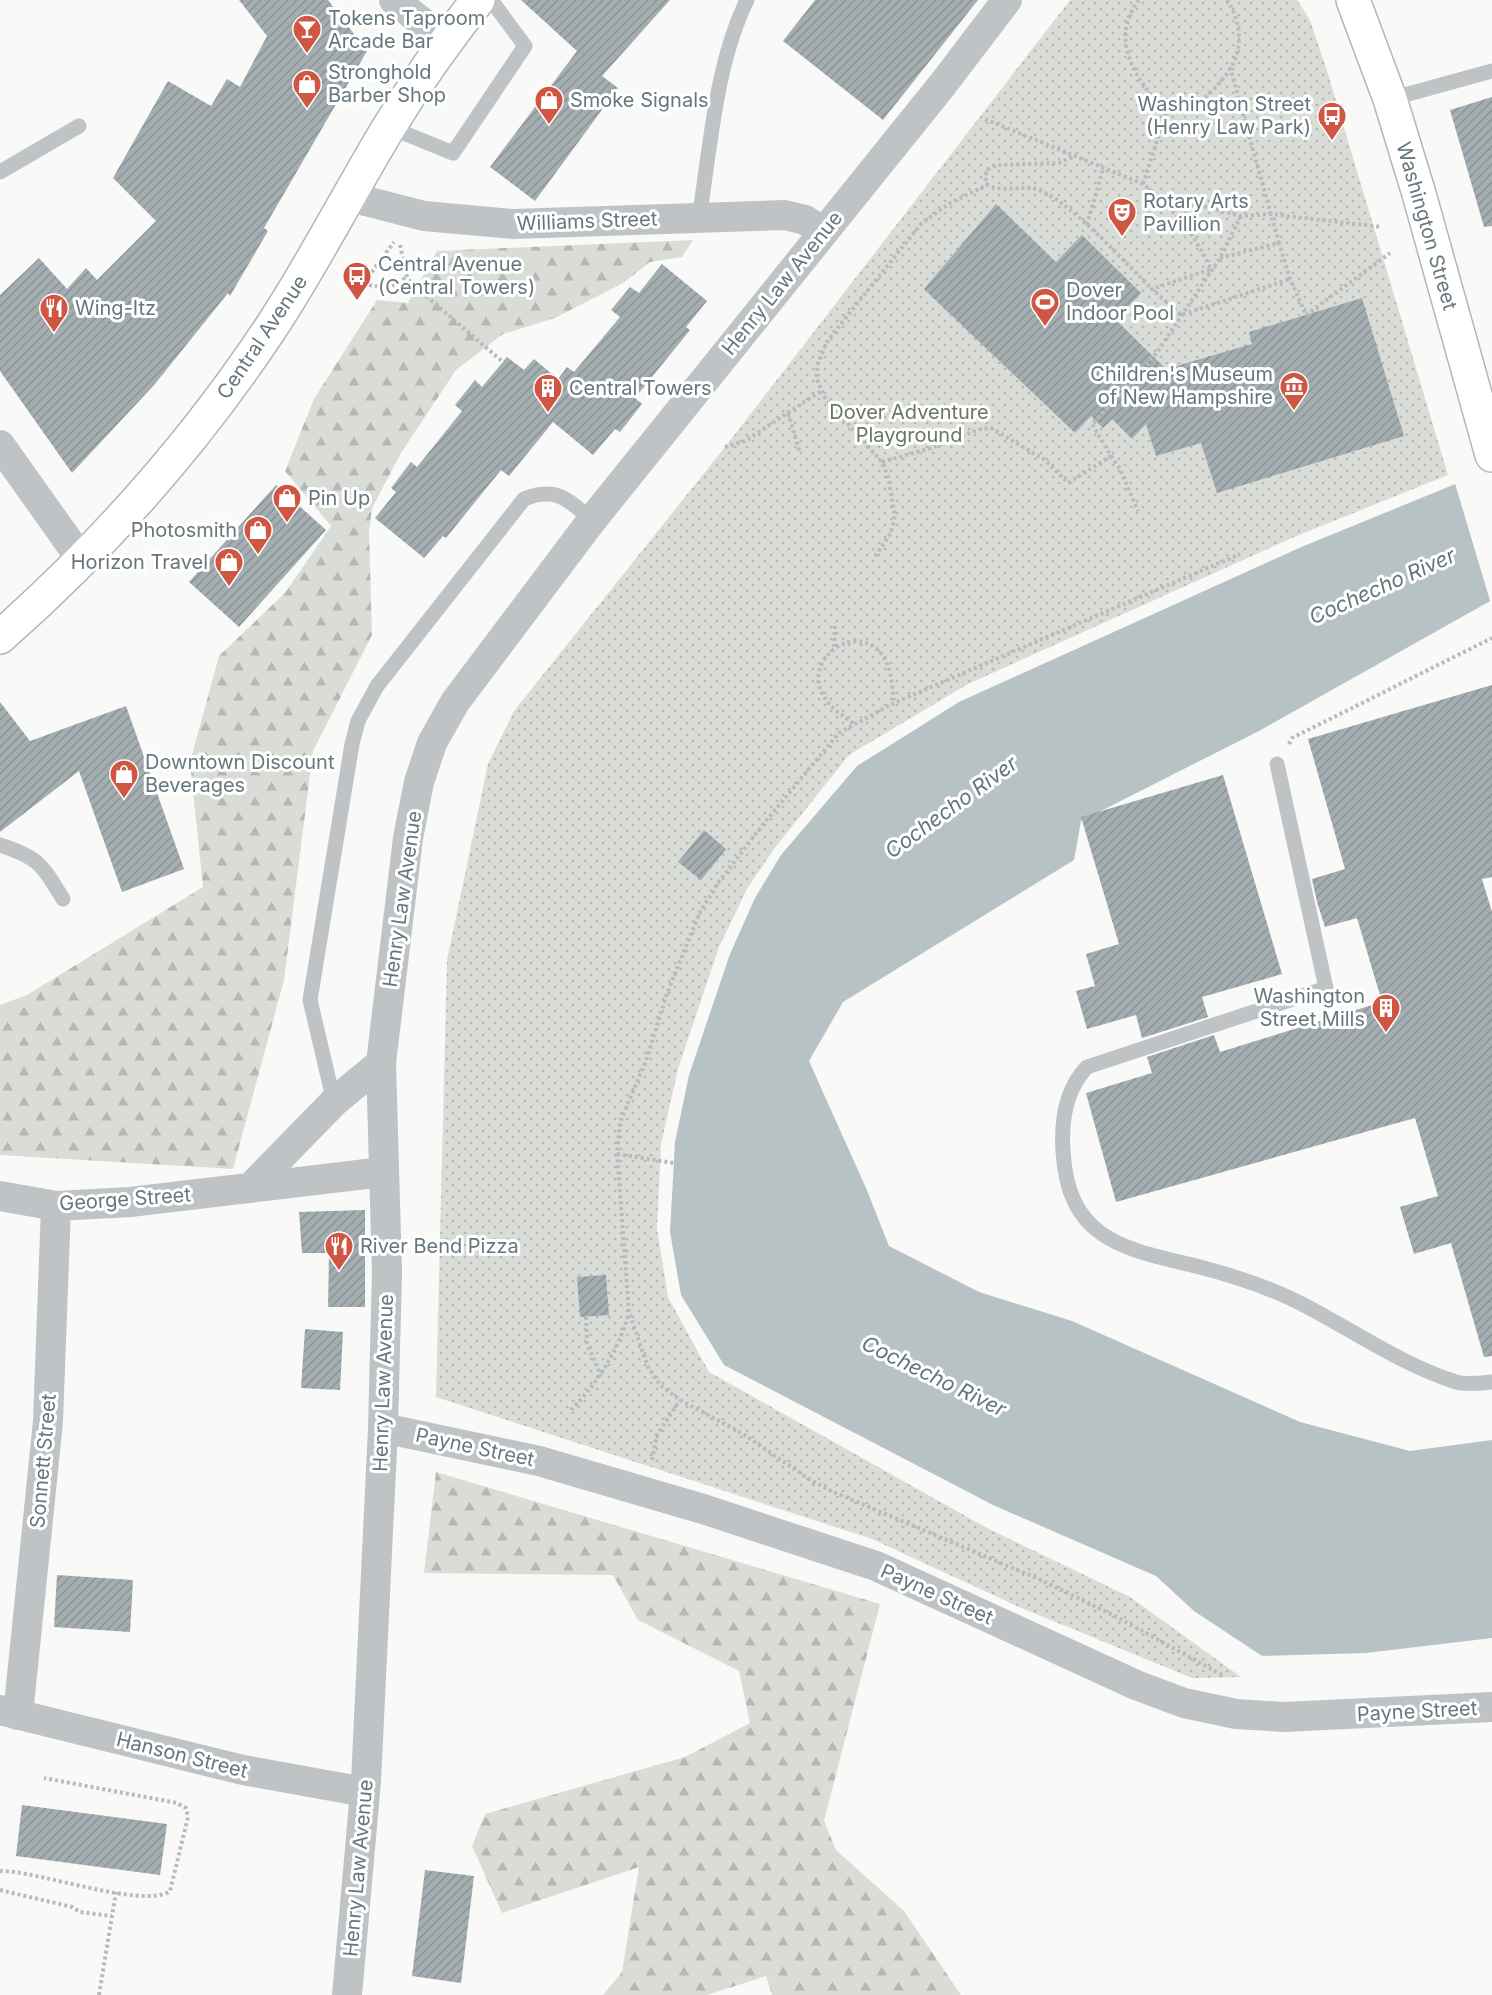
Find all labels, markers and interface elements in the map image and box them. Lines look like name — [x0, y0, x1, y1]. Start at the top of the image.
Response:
place label: Tokens Taproom Arcade Bar — [328, 6, 485, 53]
bar icon: Tokens Taproom Arcade Bar — [291, 13, 323, 55]
place label: Stronghold Barber Shop — [328, 60, 446, 107]
shop icon: Stronghold Barber Shop — [291, 68, 323, 110]
shop icon: Smoke Signals — [533, 84, 565, 126]
place label: Smoke Signals — [570, 88, 709, 112]
place label: Washington Street (Henry Law Park) — [1138, 92, 1311, 139]
bus stop icon: Washington Street (Henry Law Park) — [1316, 100, 1348, 142]
street label: Washington Street — [1392, 139, 1463, 313]
place label: Rotary Arts Pavillion — [1143, 189, 1249, 236]
theatre icon: Rotary Arts Pavillion — [1106, 196, 1138, 238]
street label: Henry Law Avenue — [717, 206, 847, 360]
street label: Williams Street — [516, 207, 658, 235]
place label: Central Avenue (Central Towers) — [378, 252, 535, 299]
bus stop icon: Central Avenue (Central Towers) — [341, 260, 373, 302]
street label: Central Avenue — [212, 271, 312, 403]
place label: Dover Indoor Pool — [1066, 278, 1174, 325]
sports icon: Dover Indoor Pool — [1029, 286, 1061, 328]
restaurant icon: Wing-Itz — [38, 292, 70, 334]
place label: Wing-Itz — [75, 296, 156, 320]
place label: Children's Museum of New Hampshire — [1090, 362, 1273, 409]
museum icon: Children's Museum of New Hampshire — [1278, 370, 1310, 412]
building icon: Central Towers — [532, 372, 564, 414]
place label: Central Towers — [569, 376, 712, 400]
park label: Dover Adventure Playground — [829, 400, 989, 447]
shop icon: Pin Up — [271, 482, 303, 524]
place label: Pin Up — [308, 486, 370, 510]
shop icon: Photosmith — [242, 514, 274, 556]
place label: Photosmith — [131, 518, 237, 542]
water label: Cochecho River — [1305, 542, 1460, 629]
shop icon: Horizon Travel — [213, 546, 245, 588]
place label: Horizon Travel — [71, 550, 208, 574]
place label: Downtown Discount Beverages — [145, 750, 335, 797]
water label: Cochecho River — [880, 750, 1023, 863]
shop icon: Downtown Discount Beverages — [108, 758, 140, 800]
street label: Henry Law Avenue — [378, 809, 426, 989]
place label: Washington Street Mills — [1254, 984, 1365, 1031]
building icon: Washington Street Mills — [1370, 992, 1402, 1034]
street label: George Street — [58, 1182, 192, 1216]
restaurant icon: River Bend Pizza — [323, 1230, 355, 1272]
place label: River Bend Pizza — [360, 1234, 519, 1258]
street label: Henry Law Avenue — [368, 1294, 398, 1472]
water label: Cochecho River — [858, 1330, 1011, 1422]
street label: Sonnett Street — [25, 1392, 61, 1529]
street label: Payne Street — [414, 1423, 537, 1471]
street label: Payne Street — [877, 1559, 997, 1630]
street label: Payne Street — [1356, 1696, 1478, 1726]
street label: Hanson Street — [114, 1727, 251, 1783]
street label: Henry Law Avenue — [338, 1778, 378, 1958]

